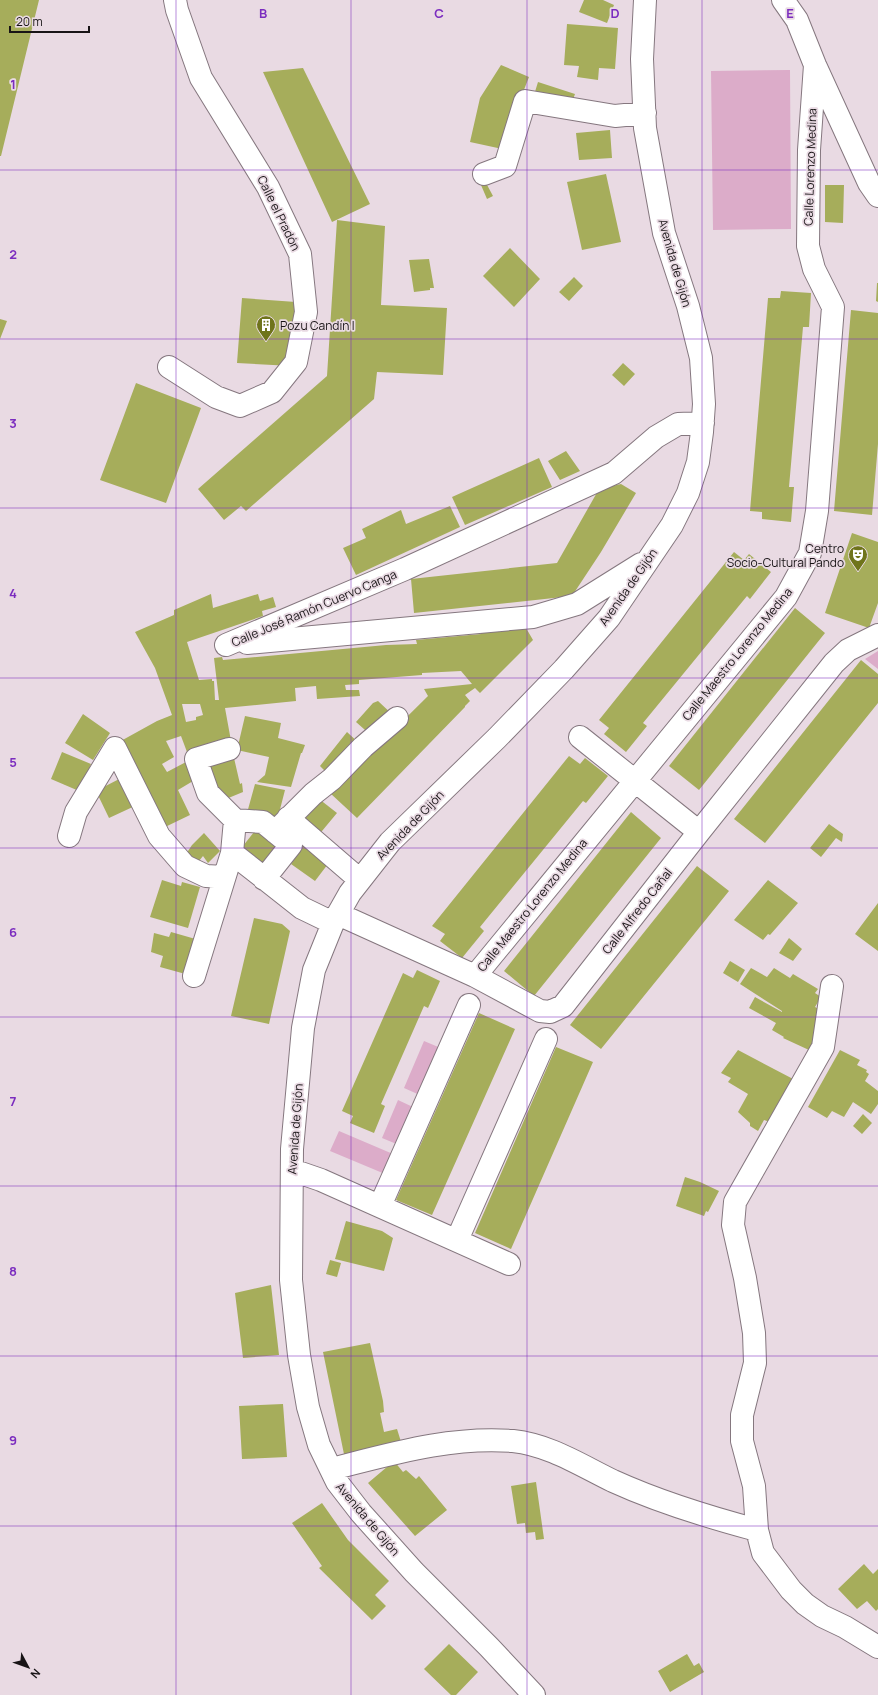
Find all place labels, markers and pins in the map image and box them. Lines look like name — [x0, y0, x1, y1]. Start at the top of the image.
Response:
building icon: Pozu Candín I — [255, 314, 277, 342]
place label: Pozu Candín I — [280, 317, 355, 334]
place label: Centro Socio-Cultural Pando — [727, 540, 844, 571]
theatre icon: Centro Socio-Cultural Pando — [847, 544, 869, 572]

